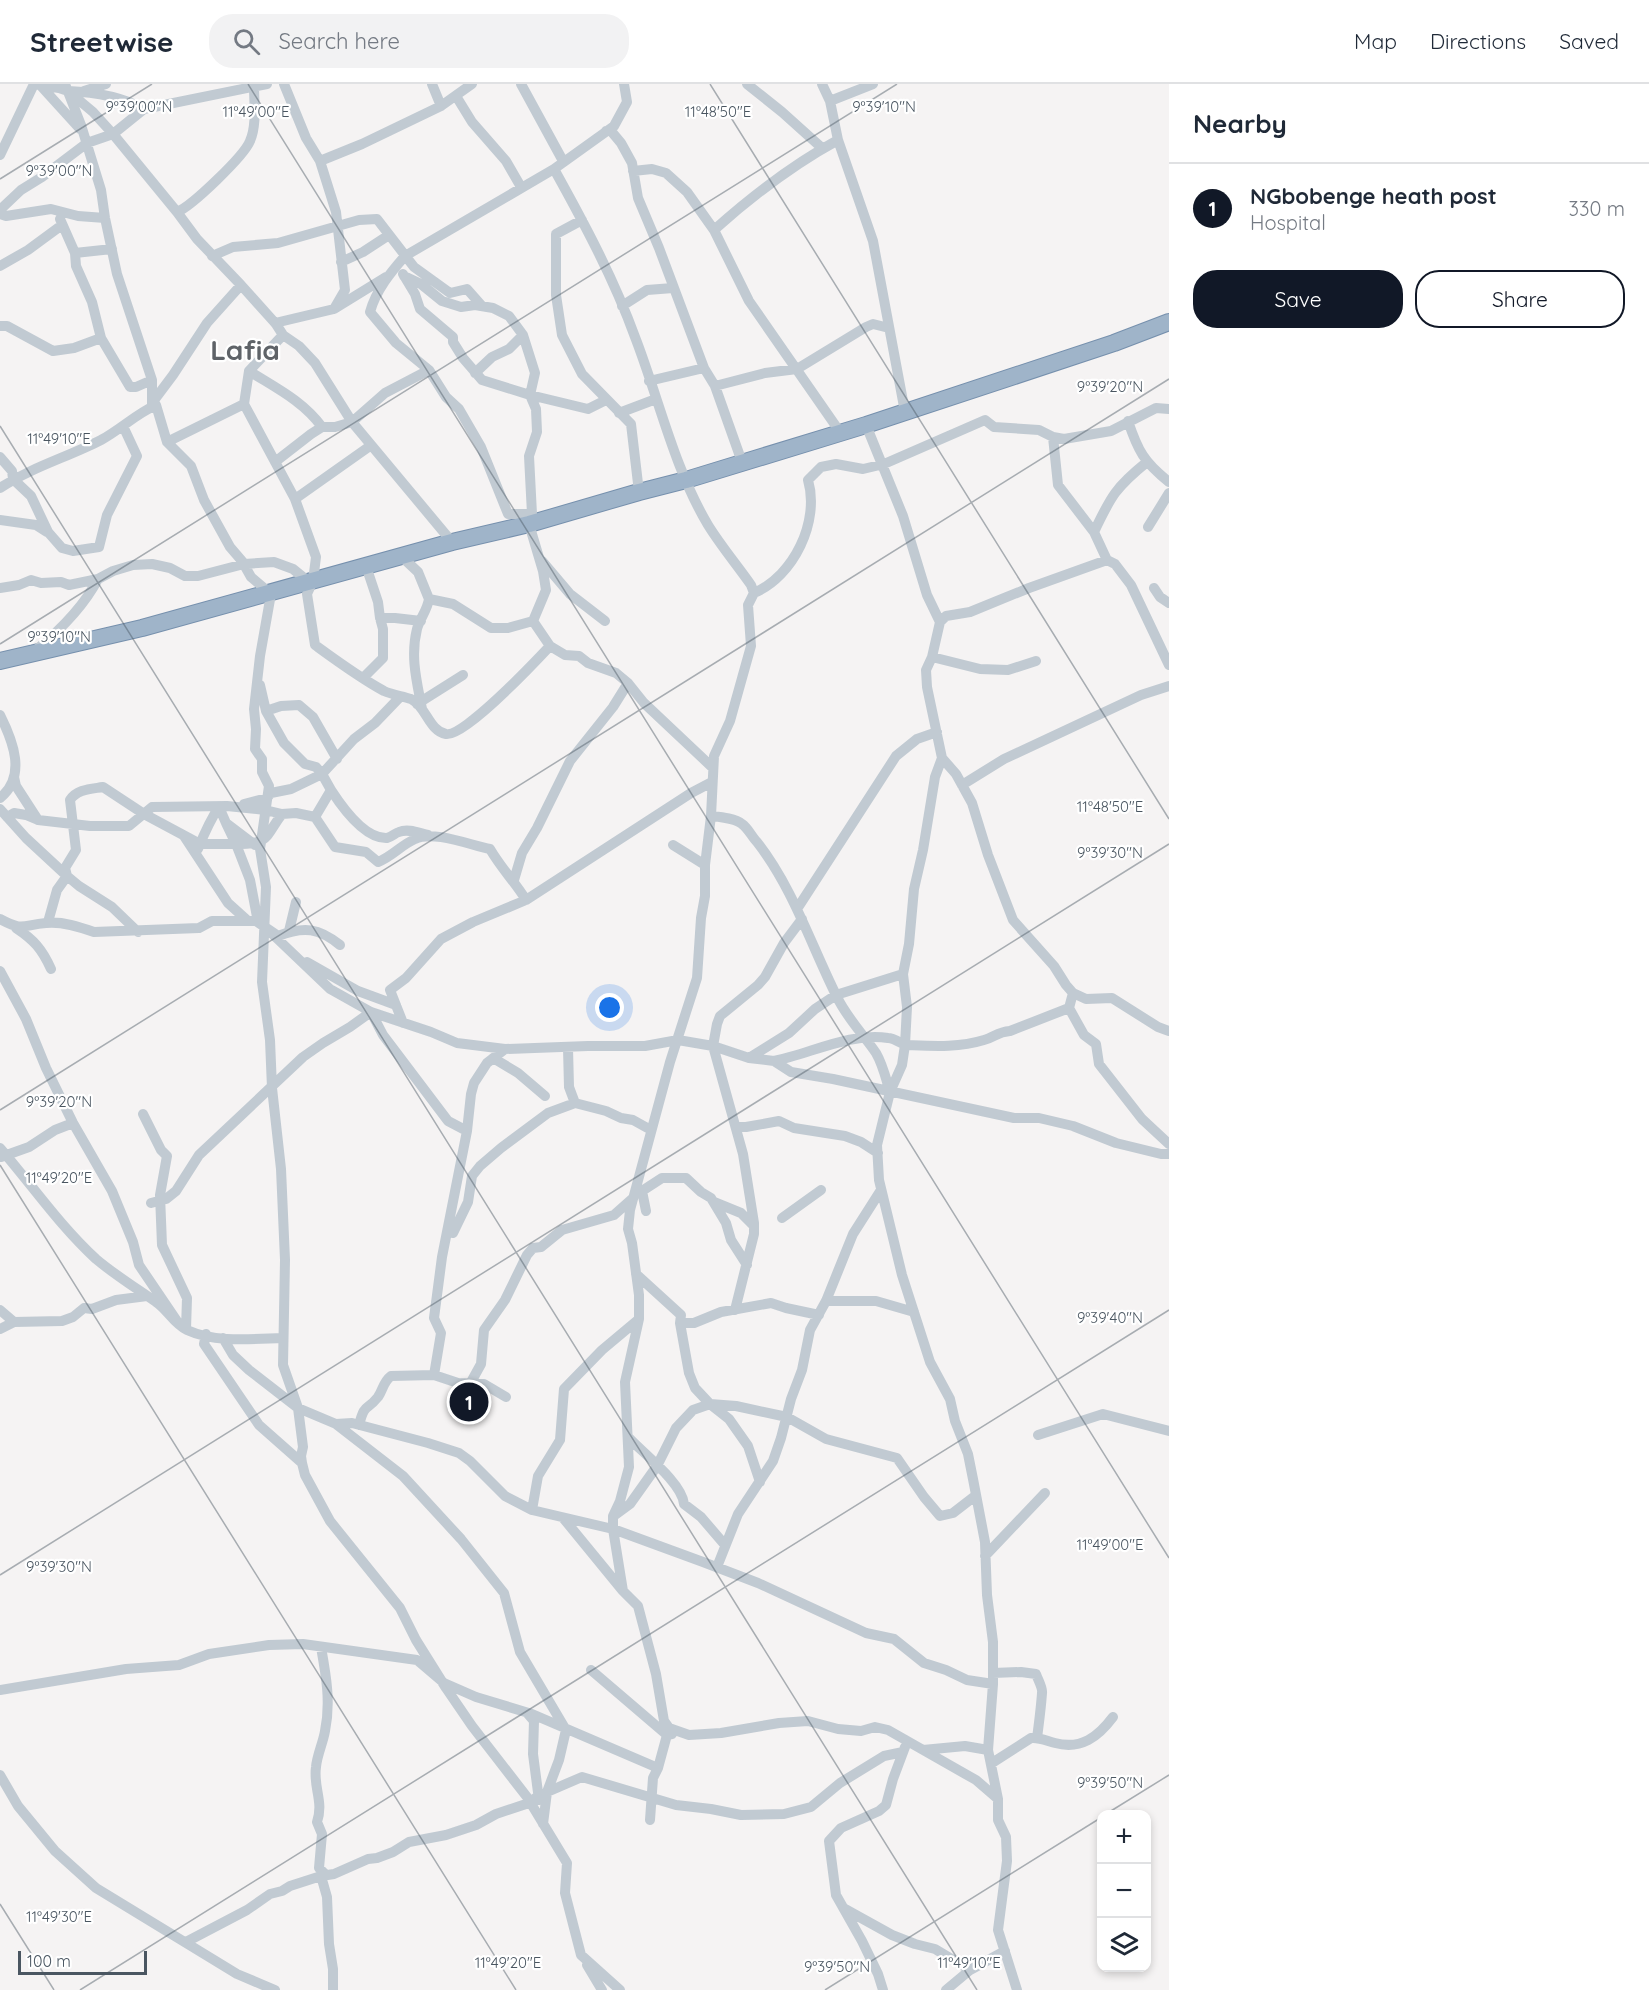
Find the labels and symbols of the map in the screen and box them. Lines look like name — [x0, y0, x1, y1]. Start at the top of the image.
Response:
text: 9°39'00"N — [106, 97, 173, 116]
text: 9°39'10"N — [852, 97, 916, 116]
text: 11°49'00"E — [222, 102, 290, 121]
text: 11°48'50"E — [685, 102, 751, 121]
text: 9°39'00"N — [26, 161, 93, 180]
district label: Lafia — [210, 332, 280, 367]
text: 9°39'20"N — [1077, 377, 1143, 396]
text: 11°49'10"E — [27, 429, 91, 448]
text: 9°39'10"N — [27, 627, 91, 646]
text: 11°48'50"E — [1077, 797, 1143, 816]
text: 9°39'30"N — [1077, 843, 1143, 862]
your location — [595, 993, 624, 1022]
text: 9°39'20"N — [26, 1092, 92, 1111]
text: 11°49'20"E — [26, 1168, 92, 1187]
text: 9°39'40"N — [1077, 1308, 1143, 1327]
pin: 1 — [450, 1380, 488, 1424]
text: 11°49'00"E — [1076, 1535, 1144, 1554]
text: 9°39'30"N — [26, 1557, 92, 1576]
text: 9°39'50"N — [1077, 1773, 1143, 1792]
text: 11°49'30"E — [26, 1907, 92, 1926]
scale bar — [18, 1948, 147, 1976]
text: 11°49'20"E — [475, 1953, 541, 1972]
text: 11°49'10"E — [937, 1953, 1001, 1972]
text: 9°39'50"N — [804, 1957, 870, 1976]

